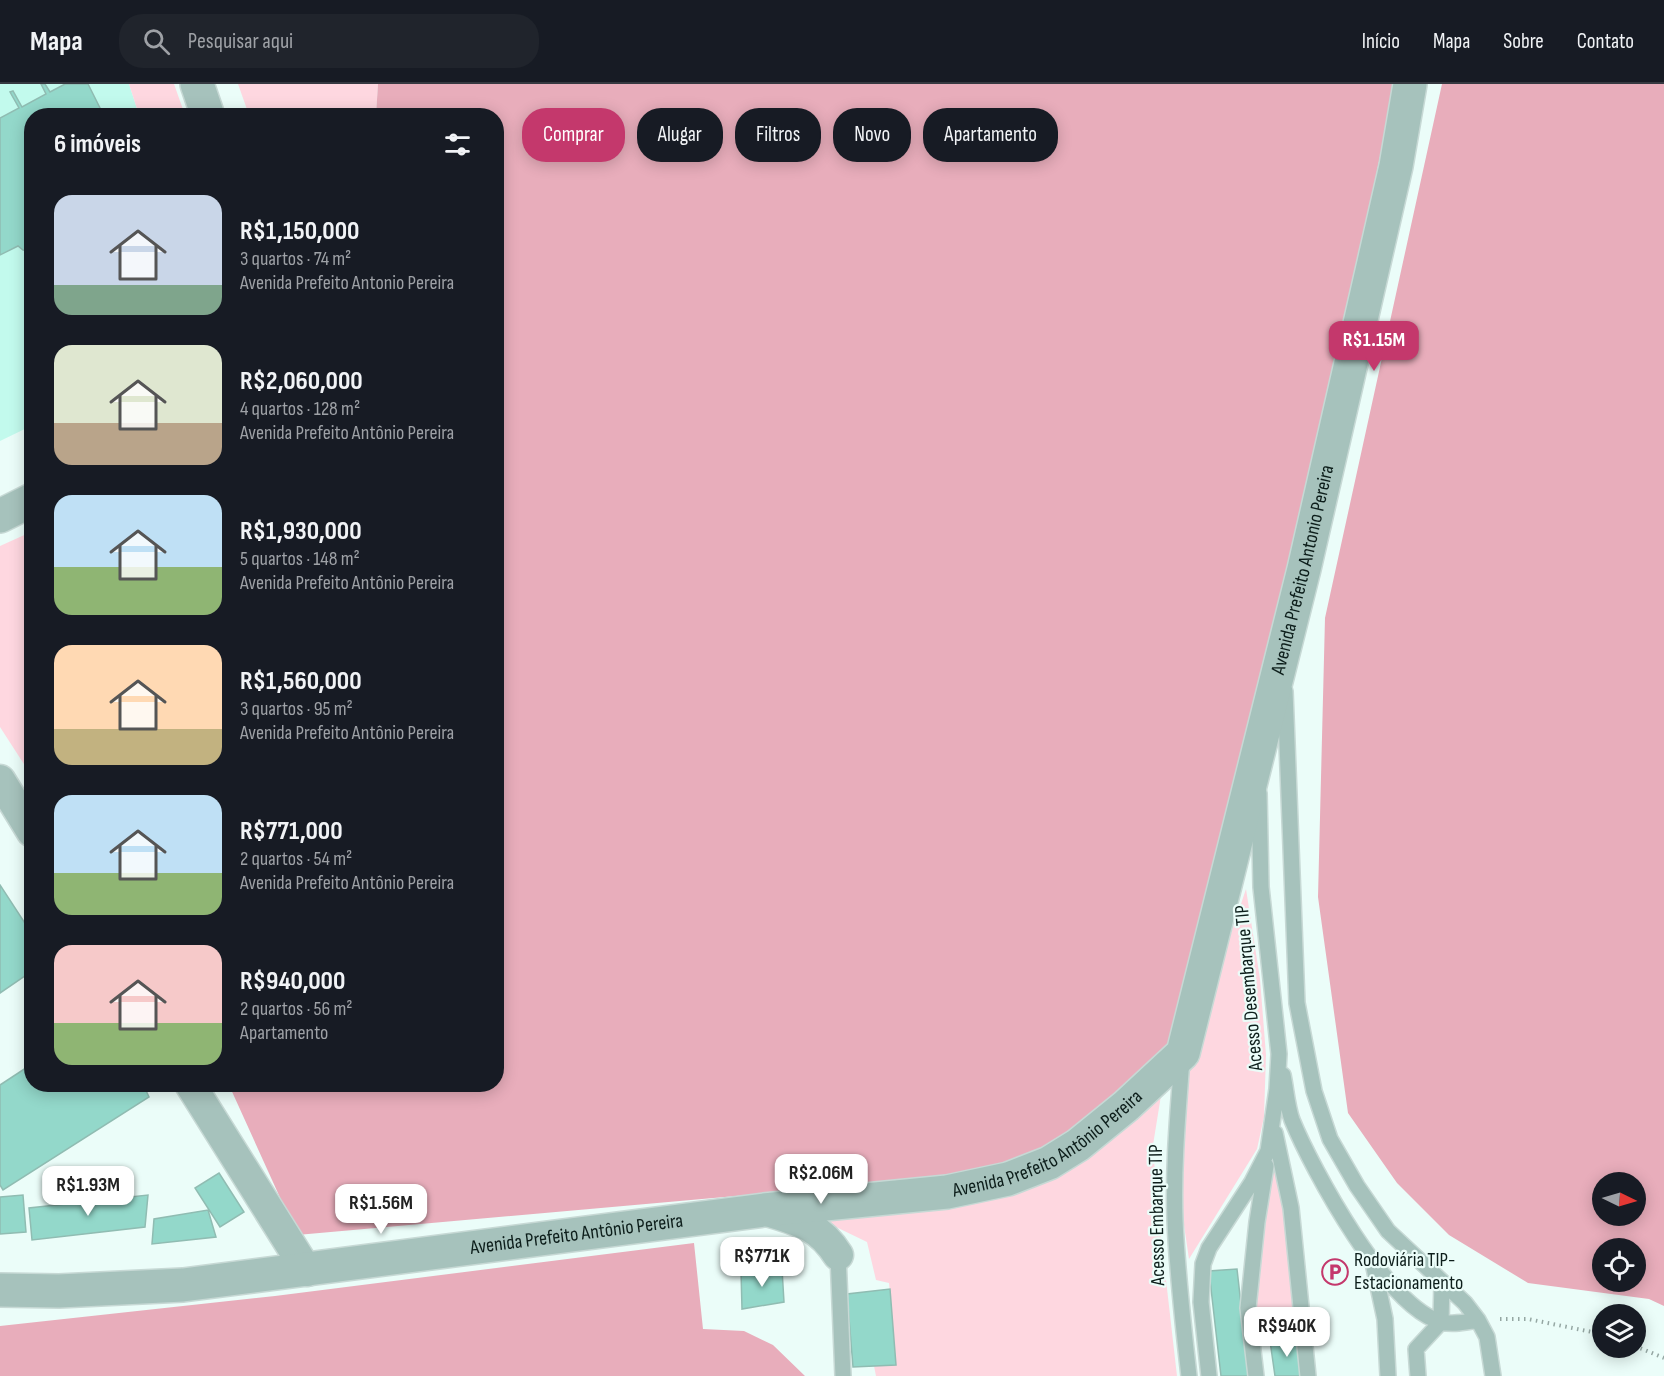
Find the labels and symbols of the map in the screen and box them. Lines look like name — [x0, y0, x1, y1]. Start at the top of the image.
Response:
pin: R$1.15M — [1319, 321, 1429, 372]
street label: Avenida Prefeito Antonio Pereira — [1266, 463, 1339, 678]
street label: Acesso Desembarque TIP — [1230, 904, 1268, 1073]
street label: Avenida Prefeito Antônio Pereira — [949, 1085, 1147, 1203]
street label: Acesso Embarque TIP — [1144, 1144, 1170, 1287]
pin: R$2.06M — [766, 1154, 876, 1205]
pin: R$1.93M — [33, 1166, 143, 1217]
north arrow — [1592, 1172, 1646, 1226]
pin: R$1.56M — [326, 1184, 436, 1235]
street label: Avenida Prefeito Antônio Pereira — [468, 1209, 685, 1260]
pin: R$771K — [713, 1237, 811, 1288]
place label: Rodoviária TIP- Estacionamento — [1354, 1248, 1463, 1295]
parking icon: Rodoviária TIP- Estacionamento — [1320, 1257, 1350, 1287]
pin: R$940K — [1238, 1307, 1336, 1358]

